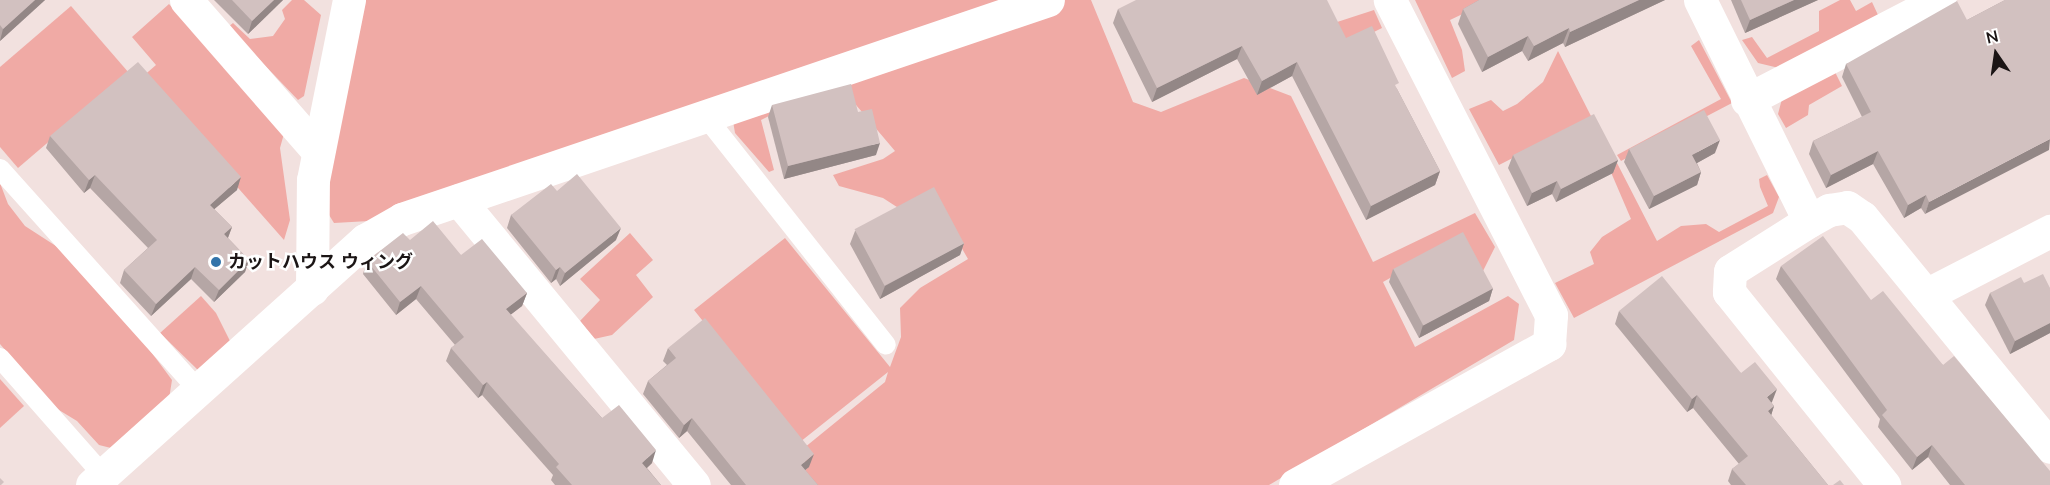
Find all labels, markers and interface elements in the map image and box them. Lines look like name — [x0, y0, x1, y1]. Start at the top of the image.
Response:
north arrow — [1966, 24, 2026, 84]
text: N — [1984, 25, 2000, 48]
place label: カットハウス ウィング — [228, 251, 413, 273]
marker: カットハウス ウィング — [209, 255, 223, 269]

